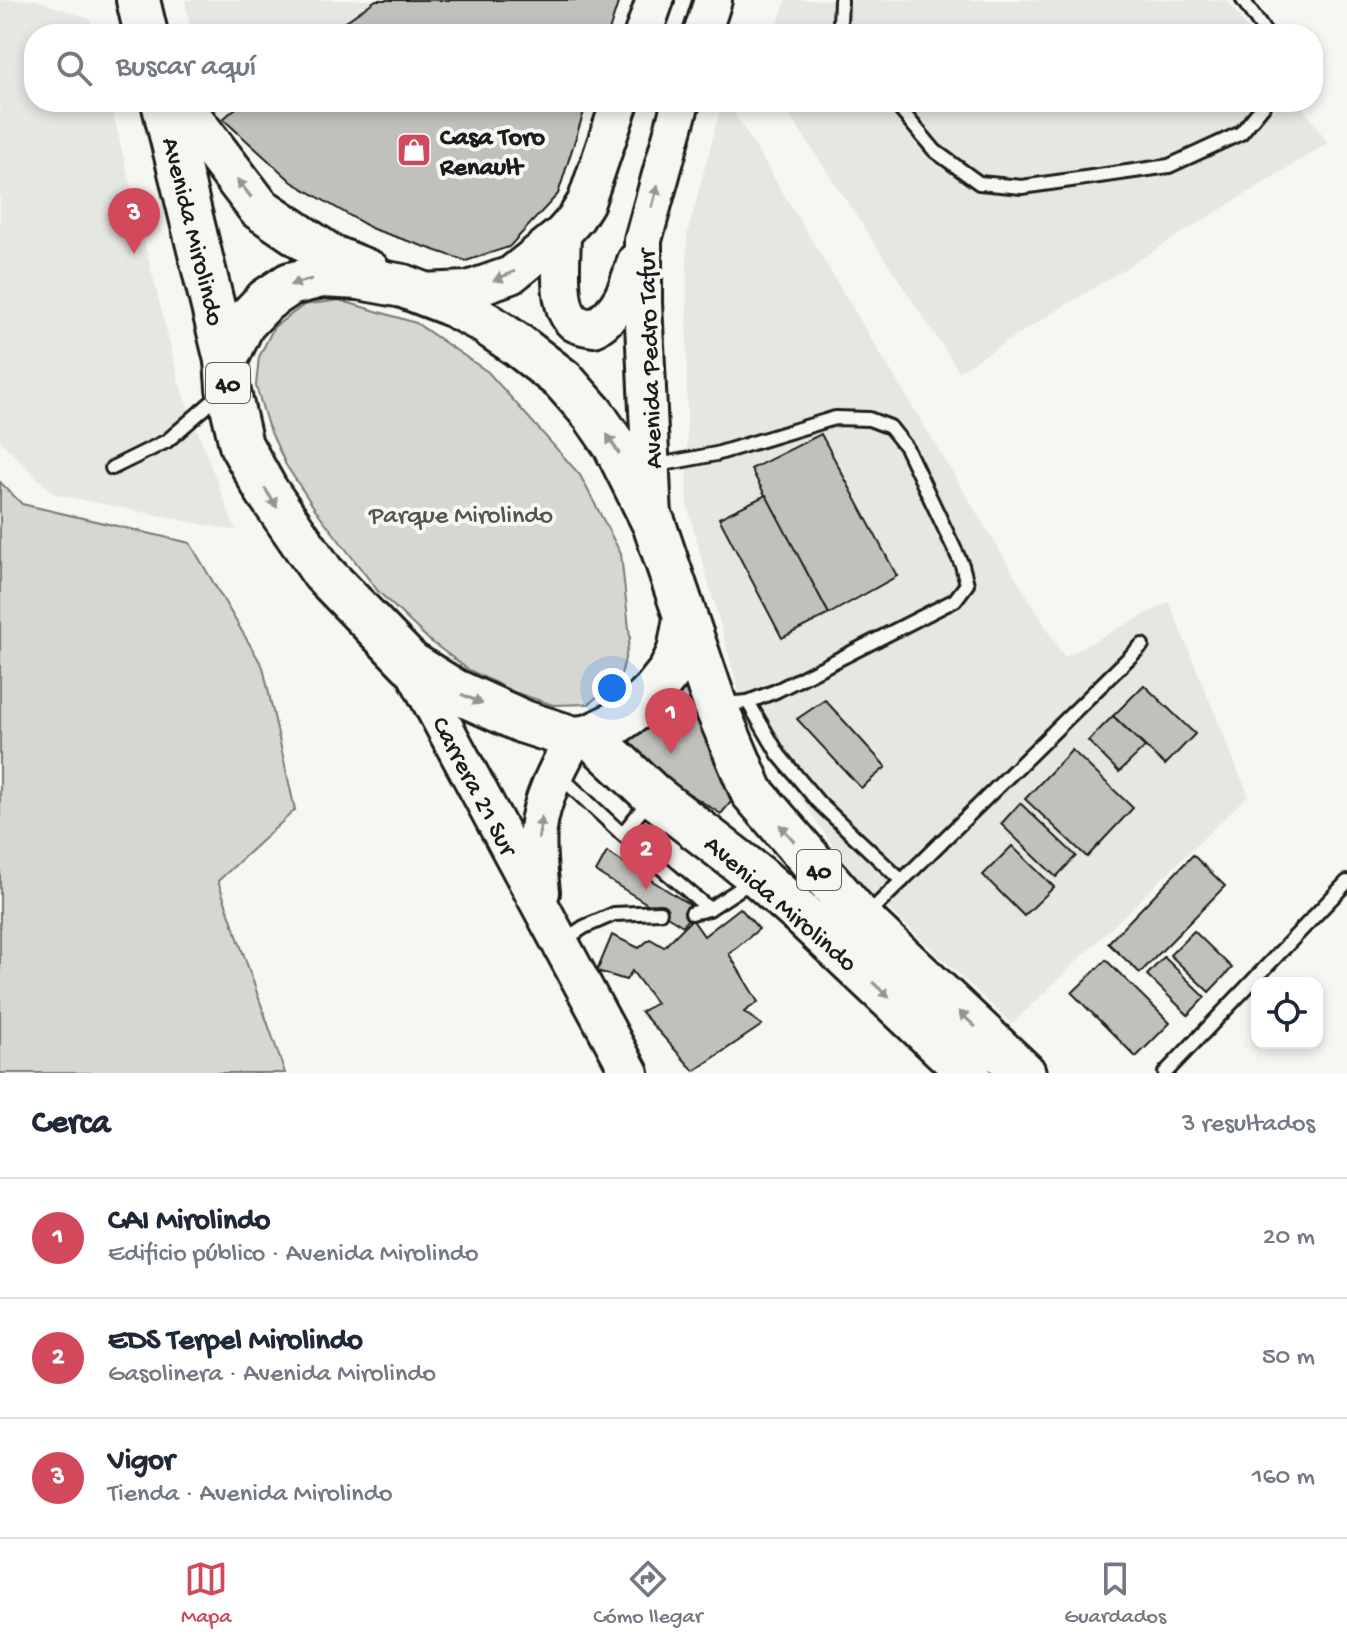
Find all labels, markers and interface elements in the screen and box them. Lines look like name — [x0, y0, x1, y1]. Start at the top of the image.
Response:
search box — [24, 24, 1323, 112]
icon: search — [52, 46, 96, 90]
text: Buscar aquí — [116, 51, 256, 86]
place label: Casa Toro Renault — [439, 124, 545, 185]
shop icon: Casa Toro Renault — [395, 131, 433, 169]
street label: Avenida Mirolindo — [152, 135, 229, 329]
one-way arrow — [236, 178, 252, 198]
one-way arrow — [650, 183, 662, 208]
pin: 3 — [108, 188, 160, 254]
street label: Avenida Pedro Tafur — [633, 246, 672, 469]
one-way arrow — [493, 270, 516, 283]
one-way arrow — [288, 276, 312, 289]
road number: 40 — [206, 363, 250, 403]
one-way arrow — [606, 433, 620, 455]
one-way arrow — [264, 487, 278, 509]
park label: Parque Mirolindo — [368, 502, 553, 533]
your location — [592, 668, 632, 708]
pin: 1 — [645, 688, 697, 754]
one-way arrow — [460, 692, 484, 705]
street label: Carrera 21 Sur — [422, 712, 523, 864]
one-way arrow — [534, 816, 547, 841]
one-way arrow — [779, 823, 796, 843]
pin: 2 — [620, 824, 672, 890]
street label: Avenida Mirolindo — [696, 830, 862, 980]
road number: 40 — [797, 850, 841, 890]
map controls — [1251, 977, 1323, 1049]
button: locate — [1251, 977, 1323, 1049]
one-way arrow — [871, 980, 890, 999]
one-way arrow — [958, 1011, 977, 1029]
text: Cerca — [32, 1105, 110, 1145]
text: 3 resultados — [1182, 1110, 1315, 1141]
text: CAI Mirolindo — [108, 1205, 270, 1240]
text: 1 — [53, 1223, 63, 1254]
text: 20 m — [1263, 1223, 1315, 1254]
text: Edificio público · Avenida Mirolindo — [108, 1240, 479, 1271]
text: EDS Terpel Mirolindo — [108, 1325, 363, 1360]
text: 2 — [52, 1343, 64, 1374]
text: 50 m — [1262, 1343, 1315, 1374]
text: Gasolinera · Avenida Mirolindo — [108, 1360, 436, 1391]
text: Vigor — [108, 1445, 174, 1480]
text: 3 — [51, 1463, 65, 1494]
text: 160 m — [1252, 1463, 1315, 1494]
text: Tienda · Avenida Mirolindo — [108, 1480, 392, 1511]
tab: Mapa — [181, 1557, 231, 1631]
tab: Cómo llegar — [593, 1557, 702, 1631]
tab: Guardados — [1064, 1557, 1166, 1631]

